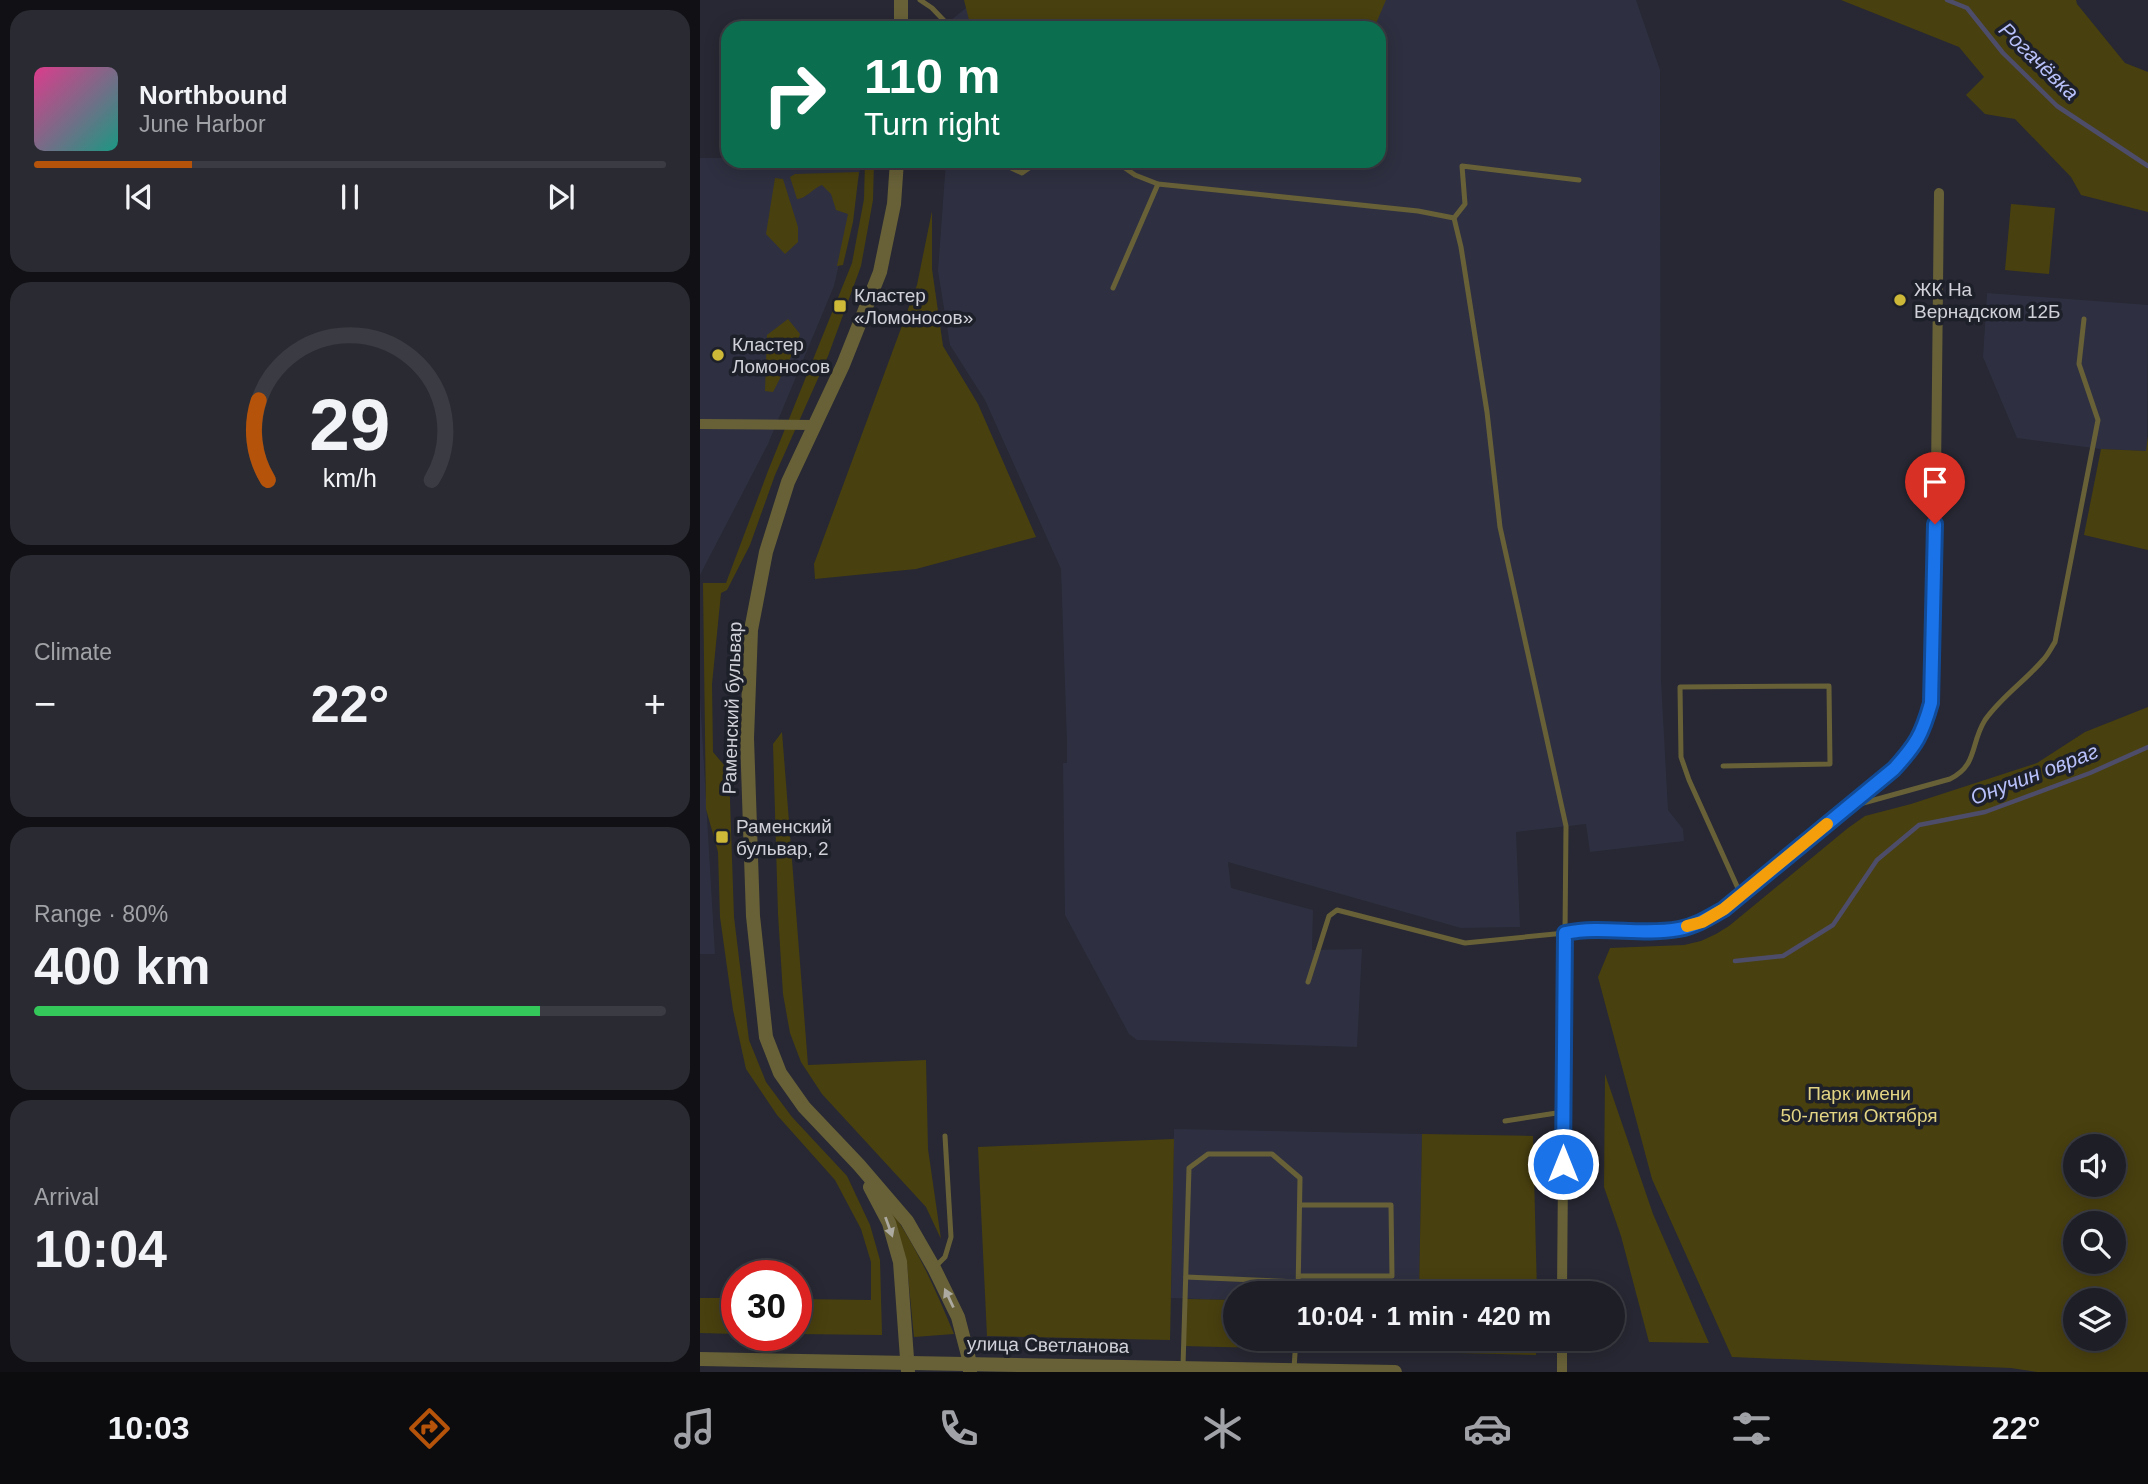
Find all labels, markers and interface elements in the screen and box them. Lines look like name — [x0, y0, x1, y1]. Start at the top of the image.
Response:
water label: Рогачёвка — [1995, 18, 2083, 104]
icon: right — [749, 49, 840, 140]
text: 110 m — [864, 49, 1000, 103]
text: Northbound — [139, 80, 288, 110]
text: Turn right — [864, 106, 1000, 142]
text: June Harbor — [139, 111, 266, 137]
icon: previous — [120, 178, 158, 216]
icon: pause — [331, 178, 369, 216]
icon: next — [542, 178, 580, 216]
place label: ЖК На Вернадском 12Б — [1914, 279, 2061, 322]
place label: Кластер «Ломоносов» — [854, 285, 973, 328]
marker: ЖК На Вернадском 12Б — [1892, 292, 1908, 308]
marker: Кластер «Ломоносов» — [832, 298, 848, 314]
place label: Кластер Ломоносов — [732, 334, 830, 377]
marker: Кластер Ломоносов — [710, 347, 726, 363]
text: 29 — [310, 384, 390, 465]
pin — [1905, 452, 1965, 524]
text: km/h — [323, 463, 377, 491]
icon: arrive — [1916, 463, 1954, 501]
street label: Раменский бульвар — [718, 621, 746, 795]
text: Climate — [34, 639, 112, 665]
text: 22° — [311, 675, 389, 733]
text: − — [34, 683, 56, 725]
text: + — [644, 683, 666, 725]
water label: Онучин овраг — [1967, 739, 2101, 809]
place label: Раменский бульвар, 2 — [736, 816, 832, 859]
marker: Раменский бульвар, 2 — [714, 829, 730, 845]
text: Range · 80% — [34, 901, 168, 927]
text: 400 km — [34, 937, 210, 995]
park label: Парк имени 50-летия Октября — [1780, 1083, 1938, 1126]
position arrow — [1526, 1127, 1600, 1201]
map controls — [2063, 1134, 2126, 1351]
button: sound — [2063, 1134, 2126, 1197]
text: Arrival — [34, 1184, 99, 1210]
button: search — [2063, 1211, 2126, 1274]
one-way arrow — [884, 1216, 895, 1237]
text: 10:04 — [34, 1220, 167, 1278]
speed limit sign: 30 — [721, 1260, 812, 1351]
one-way arrow — [943, 1288, 954, 1309]
button: layers — [2063, 1288, 2126, 1351]
text: 10:04 · 1 min · 420 m — [1297, 1301, 1551, 1331]
street label: улица Светланова — [967, 1333, 1130, 1357]
icon: directions — [405, 1404, 454, 1453]
icon: music — [670, 1404, 719, 1453]
icon: phone — [934, 1404, 983, 1453]
icon: climate — [1198, 1404, 1247, 1453]
icon: car — [1463, 1404, 1512, 1453]
icon: filters — [1727, 1404, 1776, 1453]
text: 10:03 — [108, 1410, 190, 1446]
text: 22° — [1992, 1410, 2040, 1446]

